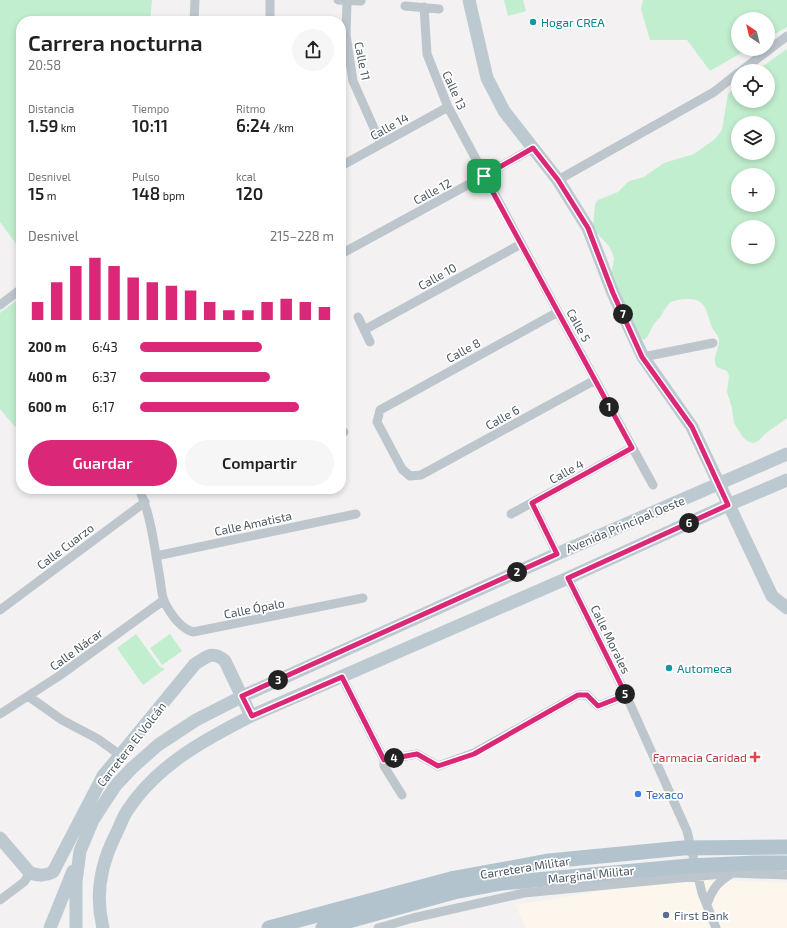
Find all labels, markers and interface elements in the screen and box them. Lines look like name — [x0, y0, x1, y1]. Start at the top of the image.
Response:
north arrow — [731, 12, 775, 56]
map controls — [731, 12, 775, 264]
place label: Hogar CREA — [541, 15, 605, 29]
marker: Hogar CREA — [528, 17, 538, 27]
text: Carrera nocturna — [28, 29, 203, 55]
button: share — [292, 29, 334, 71]
street label: Calle 11 — [352, 40, 374, 82]
text: 20:58 — [28, 57, 61, 73]
button: locate — [731, 64, 775, 108]
street label: Calle 13 — [440, 68, 470, 112]
text: Distancia — [28, 102, 74, 115]
text: Tiempo — [132, 102, 169, 115]
text: Ritmo — [236, 102, 266, 115]
street label: Calle 14 — [367, 110, 411, 142]
text: 1.59 — [28, 115, 58, 135]
text: 10:11 — [132, 115, 168, 135]
text: 6:24 — [236, 115, 271, 135]
button: layers — [731, 116, 775, 160]
text: km — [58, 121, 76, 134]
text: /km — [271, 121, 294, 134]
pin — [467, 159, 501, 193]
icon: arrive — [473, 165, 495, 187]
button: + — [731, 168, 775, 212]
text: Desnivel — [28, 170, 71, 183]
text: Pulso — [132, 170, 160, 183]
text: kcal — [236, 170, 256, 183]
street label: Calle 12 — [411, 175, 454, 207]
text: 15 — [28, 183, 44, 203]
text: 148 — [132, 183, 160, 203]
text: 120 — [236, 183, 263, 203]
text: m — [44, 189, 56, 202]
text: bpm — [160, 189, 185, 202]
button: − — [731, 220, 775, 264]
text: Desnivel — [28, 228, 79, 244]
text: 215–228 m — [270, 228, 334, 244]
street label: Calle 10 — [415, 260, 459, 292]
pin: 7 — [613, 304, 633, 324]
street label: Calle 5 — [564, 306, 594, 344]
text: 7 — [620, 307, 626, 320]
street label: Calle 8 — [443, 335, 483, 365]
text: 200 m — [28, 339, 66, 355]
text: 6:43 — [92, 339, 118, 355]
text: 400 m — [28, 369, 67, 385]
text: 6:37 — [92, 369, 116, 385]
pin: 1 — [599, 397, 619, 417]
text: 600 m — [28, 399, 66, 415]
text: 6:17 — [92, 399, 114, 415]
text: 1 — [607, 400, 611, 413]
street label: Calle 6 — [483, 402, 521, 432]
button: Guardar — [28, 440, 177, 486]
button: Compartir — [185, 440, 334, 486]
street label: Calle 4 — [546, 456, 586, 486]
street label: Avenida Principal Oeste — [563, 493, 687, 555]
street label: Calle Amatista — [213, 508, 293, 538]
pin: 6 — [679, 513, 699, 533]
text: 6 — [686, 516, 692, 529]
street label: Calle Cuarzo — [34, 520, 96, 572]
pin: 2 — [507, 562, 527, 582]
text: 2 — [514, 565, 520, 578]
street label: Calle Ópalo — [222, 595, 286, 621]
street label: Calle Morales — [588, 602, 634, 676]
street label: Calle Nácar — [47, 625, 105, 673]
place label: Automeca — [677, 661, 732, 675]
marker: Automeca — [664, 663, 674, 673]
pin: 3 — [268, 670, 288, 690]
text: 3 — [275, 673, 281, 686]
pin: 5 — [615, 684, 635, 704]
text: 5 — [622, 687, 628, 700]
street label: Carretera El Volcán — [94, 699, 168, 789]
pin: 4 — [384, 748, 404, 768]
place label: Farmacia Caridad — [653, 750, 747, 764]
text: 4 — [390, 751, 398, 764]
marker: Farmacia Caridad — [750, 752, 760, 762]
place label: Texaco — [646, 787, 684, 801]
marker: Texaco — [633, 789, 643, 799]
street label: Carretera Militar — [479, 853, 571, 881]
street label: Marginal Militar — [547, 862, 635, 886]
place label: First Bank — [674, 908, 729, 922]
marker: First Bank — [661, 910, 671, 920]

